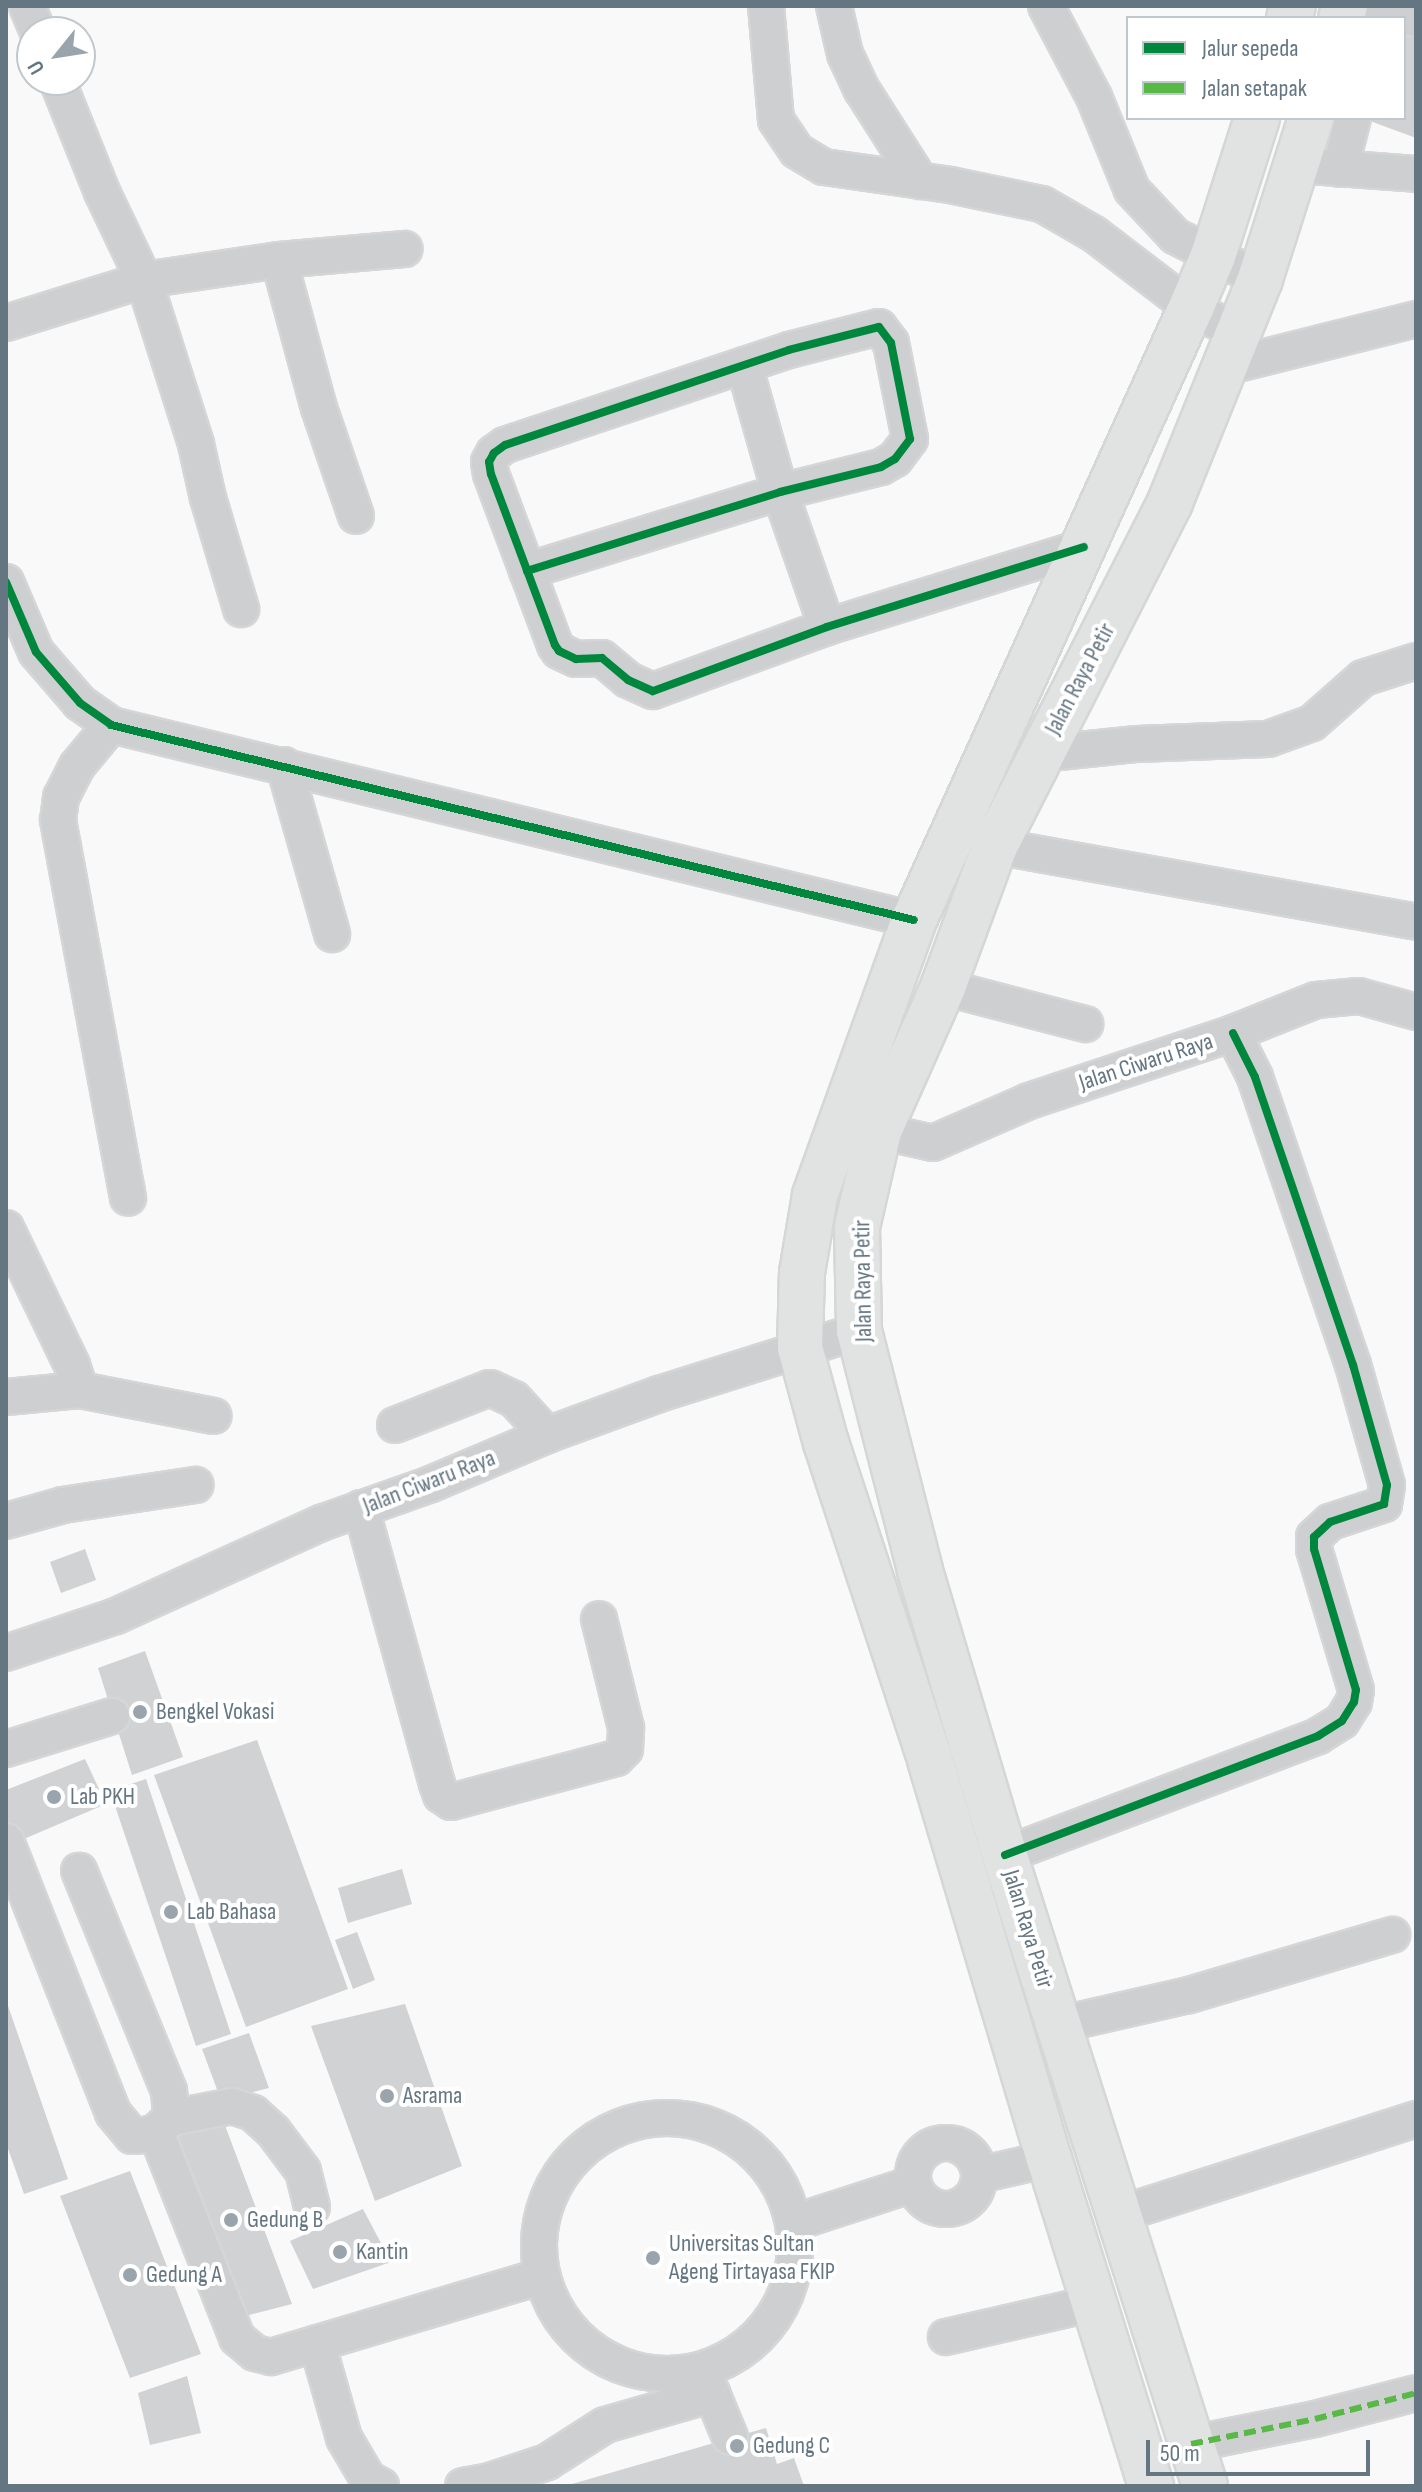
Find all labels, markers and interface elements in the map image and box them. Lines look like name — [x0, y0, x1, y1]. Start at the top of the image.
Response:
north arrow — [16, 16, 96, 96]
legend — [1126, 16, 1406, 120]
text: Jalur sepeda — [1202, 34, 1298, 63]
text: U — [22, 56, 51, 79]
text: Jalan setapak — [1202, 74, 1307, 103]
street label: Jalan Raya Petir — [1039, 618, 1121, 740]
street label: Jalan Ciwaru Raya — [1075, 1027, 1217, 1097]
street label: Jalan Raya Petir — [848, 1220, 878, 1342]
street label: Jalan Ciwaru Raya — [359, 1444, 499, 1520]
place label: Bengkel Vokasi — [156, 1698, 274, 1726]
marker: Bengkel Vokasi — [131, 1703, 149, 1721]
place label: Lab PKH — [70, 1783, 135, 1811]
marker: Lab PKH — [45, 1788, 63, 1806]
street label: Jalan Raya Petir — [996, 1866, 1060, 1992]
place label: Lab Bahasa — [187, 1898, 276, 1926]
marker: Lab Bahasa — [162, 1903, 180, 1921]
place label: Asrama — [403, 2082, 462, 2110]
marker: Asrama — [378, 2087, 396, 2105]
place label: Gedung B — [247, 2206, 323, 2234]
marker: Gedung B — [222, 2211, 240, 2229]
place label: Universitas Sultan Ageng Tirtayasa FKIP — [669, 2230, 835, 2286]
place label: Kantin — [356, 2238, 408, 2266]
marker: Kantin — [331, 2243, 349, 2261]
marker: Universitas Sultan Ageng Tirtayasa FKIP — [644, 2249, 662, 2267]
place label: Gedung A — [146, 2261, 222, 2289]
marker: Gedung A — [121, 2266, 139, 2284]
scale bar — [1150, 2424, 1374, 2474]
place label: Gedung C — [753, 2432, 830, 2460]
marker: Gedung C — [728, 2437, 746, 2455]
text: 50 m — [1160, 2439, 1200, 2468]

